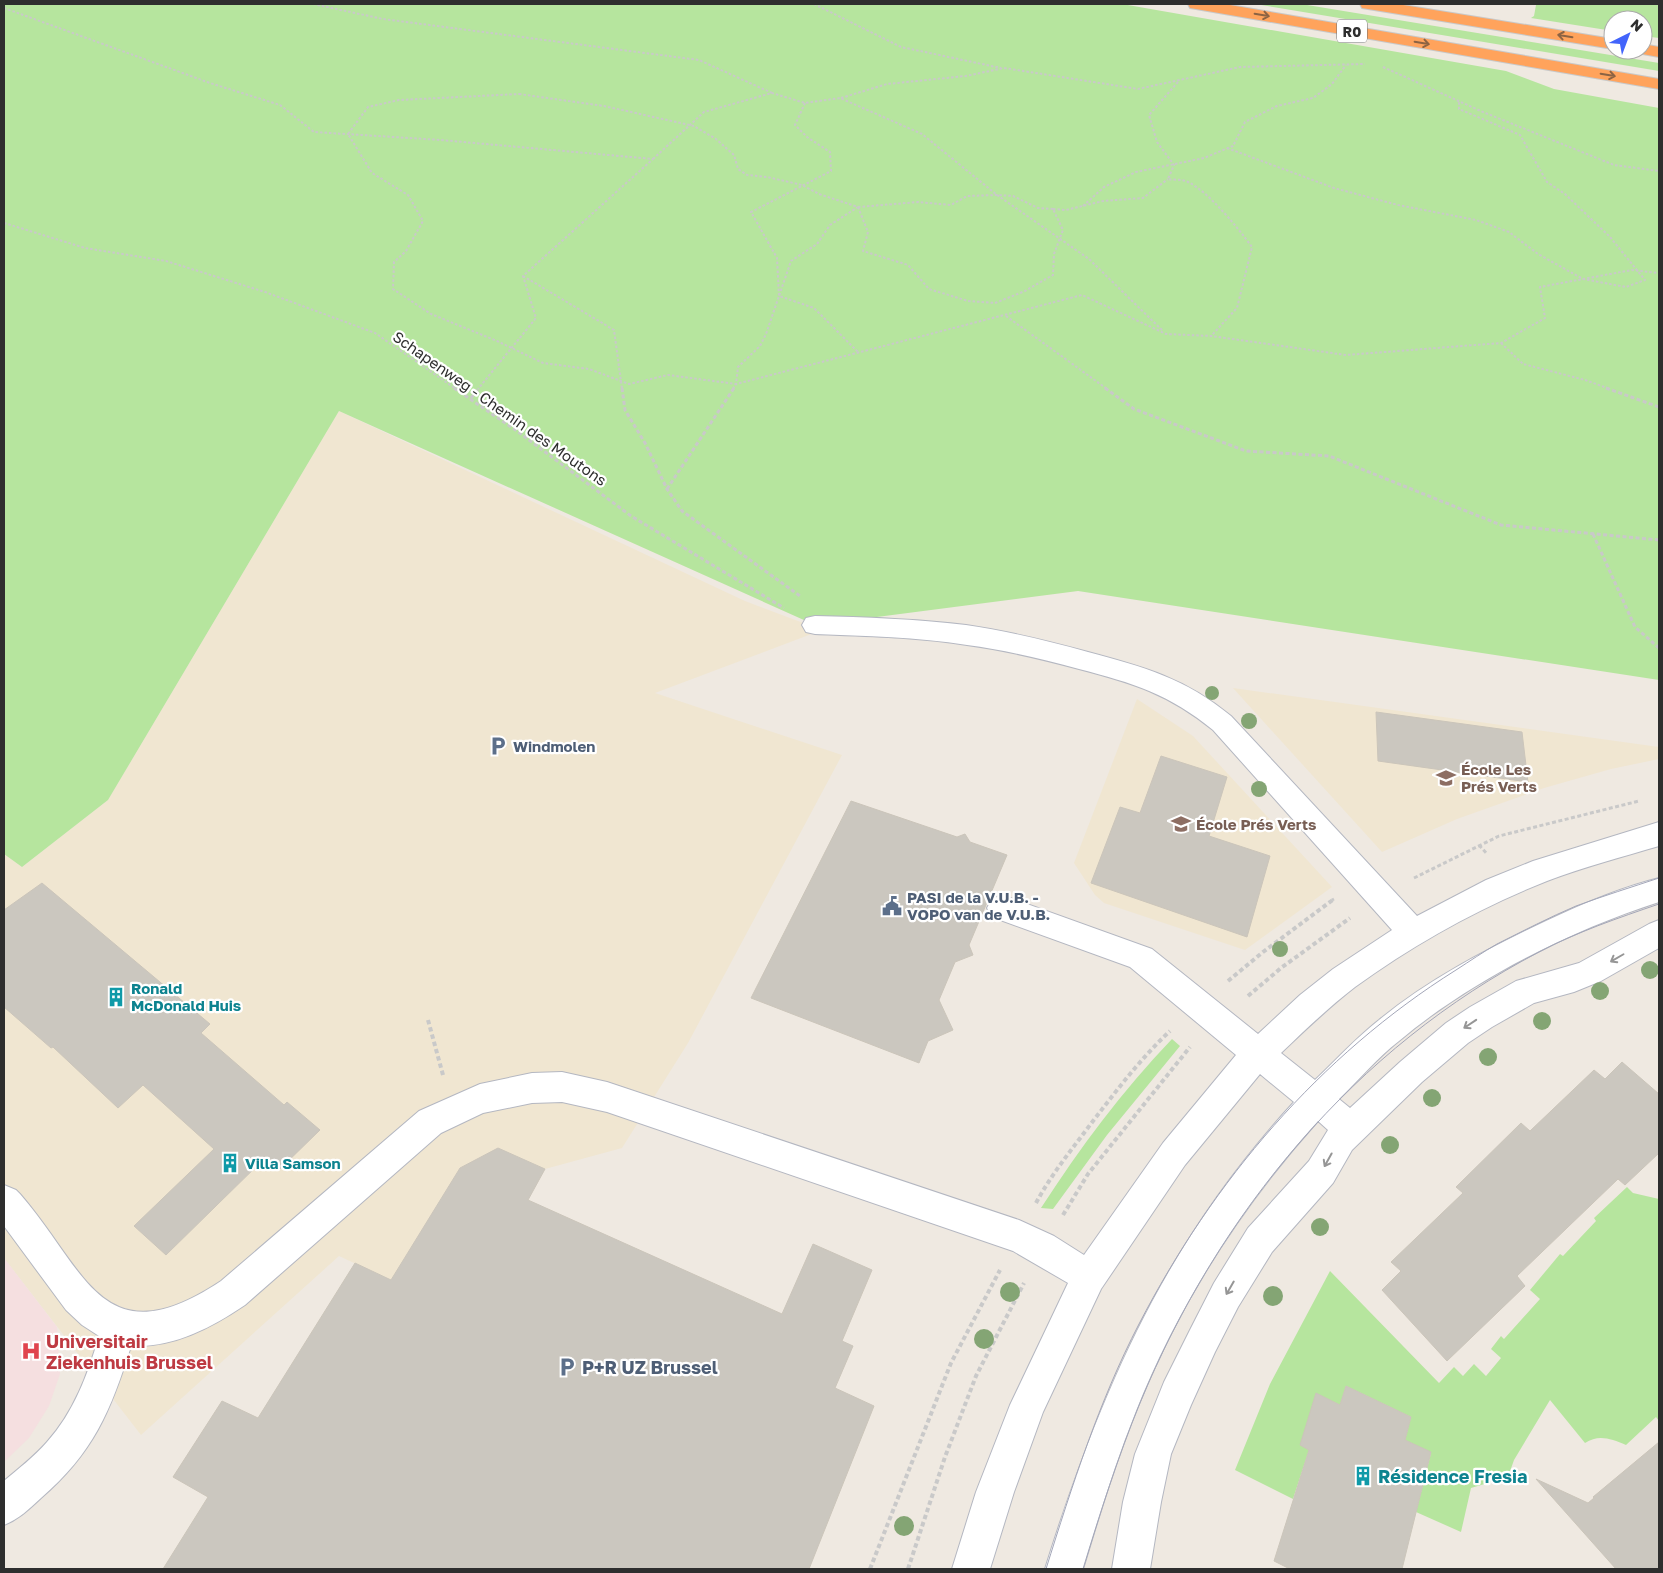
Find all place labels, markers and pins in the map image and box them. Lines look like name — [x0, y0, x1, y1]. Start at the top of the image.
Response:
parking icon: Windmolen — [487, 735, 509, 757]
place label: Windmolen — [513, 737, 595, 755]
place label: École Les Prés Verts — [1461, 760, 1537, 795]
school or university icon: École Les Prés Verts — [1435, 767, 1457, 789]
school or university icon: École Prés Verts — [1170, 813, 1192, 835]
place label: École Prés Verts — [1196, 815, 1316, 833]
place label: PASI de la V.U.B. - VOPO van de V.U.B. — [907, 888, 1050, 923]
public building icon: PASI de la V.U.B. - VOPO van de V.U.B. — [881, 895, 903, 917]
place label: Ronald McDonald Huis — [131, 979, 241, 1014]
building icon: Ronald McDonald Huis — [105, 986, 127, 1008]
building icon: Villa Samson — [219, 1152, 241, 1174]
place label: Villa Samson — [245, 1154, 341, 1172]
place label: Universitair Ziekenhuis Brussel — [46, 1330, 213, 1373]
hospital icon: Universitair Ziekenhuis Brussel — [20, 1340, 42, 1362]
parking icon: P+R UZ Brussel — [556, 1356, 578, 1378]
place label: P+R UZ Brussel — [582, 1356, 718, 1378]
building icon: Résidence Fresia — [1352, 1465, 1374, 1487]
place label: Résidence Fresia — [1378, 1465, 1527, 1487]

